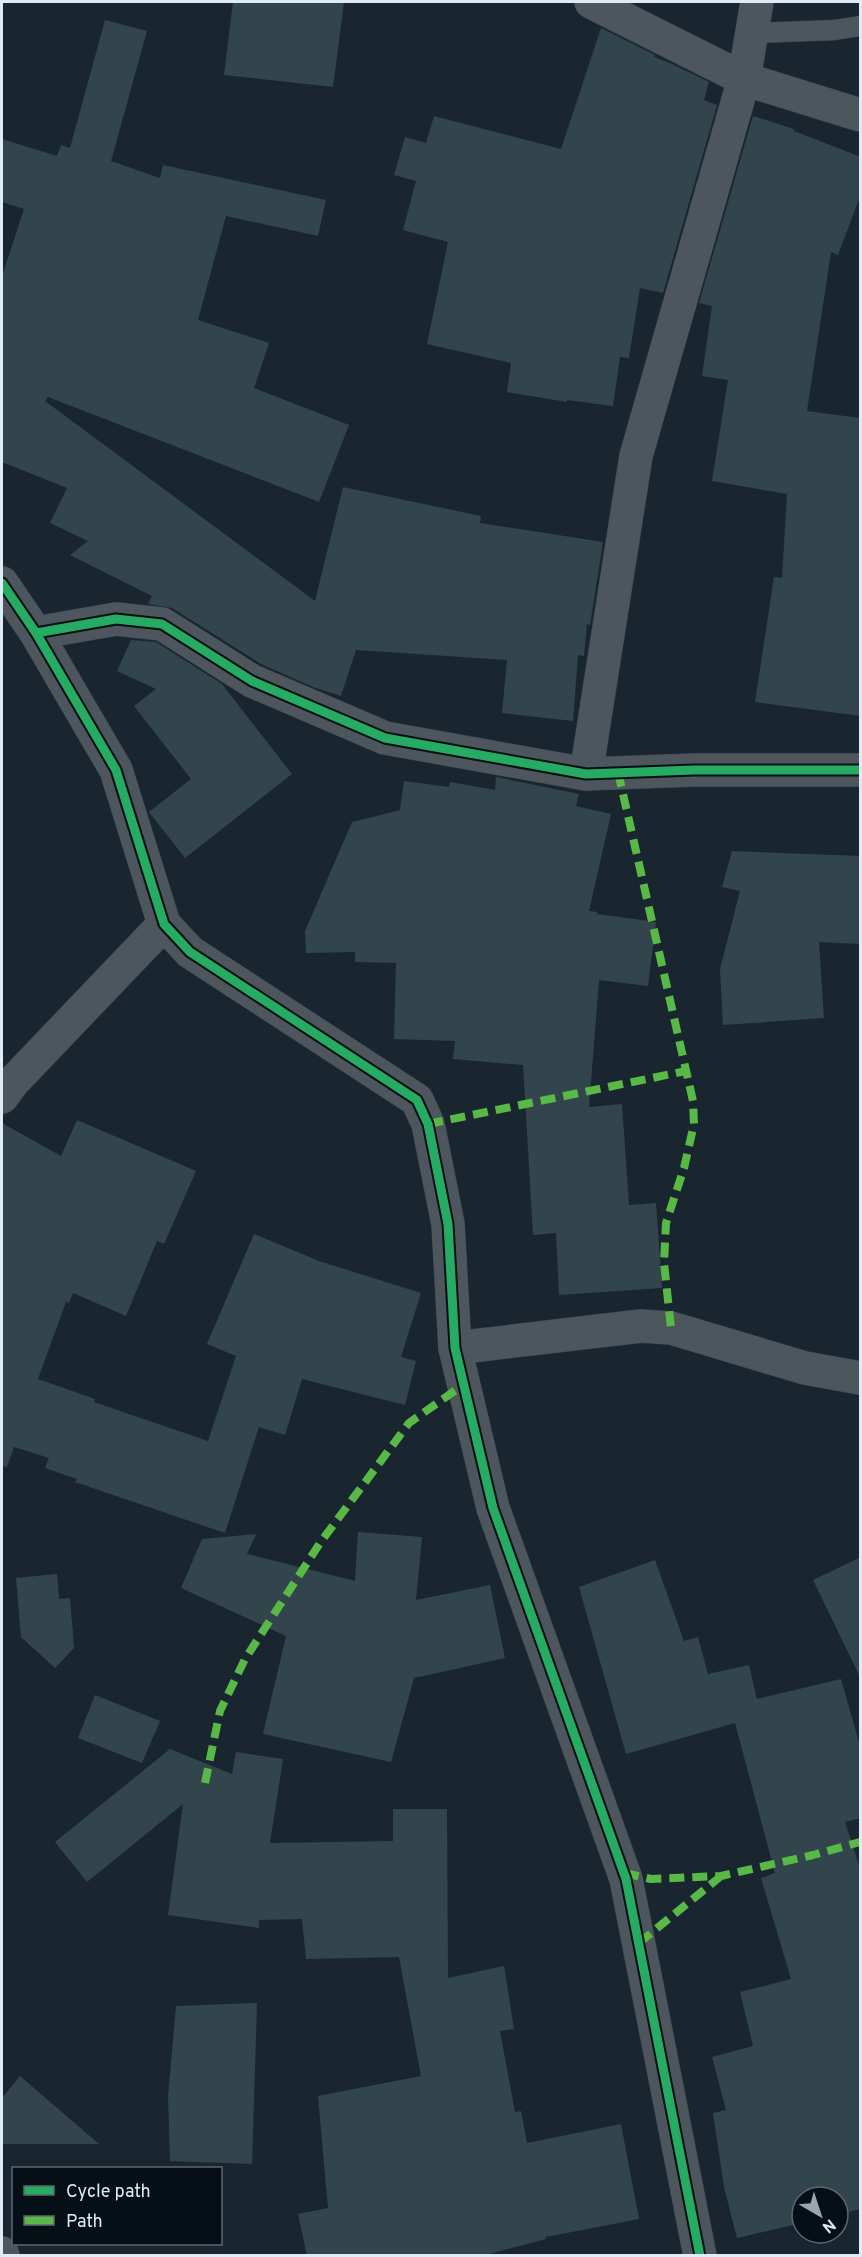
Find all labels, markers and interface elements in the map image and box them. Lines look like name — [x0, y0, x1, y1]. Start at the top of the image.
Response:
legend — [12, 2167, 222, 2245]
text: Cycle path — [66, 2181, 151, 2204]
north arrow — [790, 2185, 850, 2245]
text: Path — [66, 2211, 103, 2234]
text: N — [817, 2214, 839, 2236]

